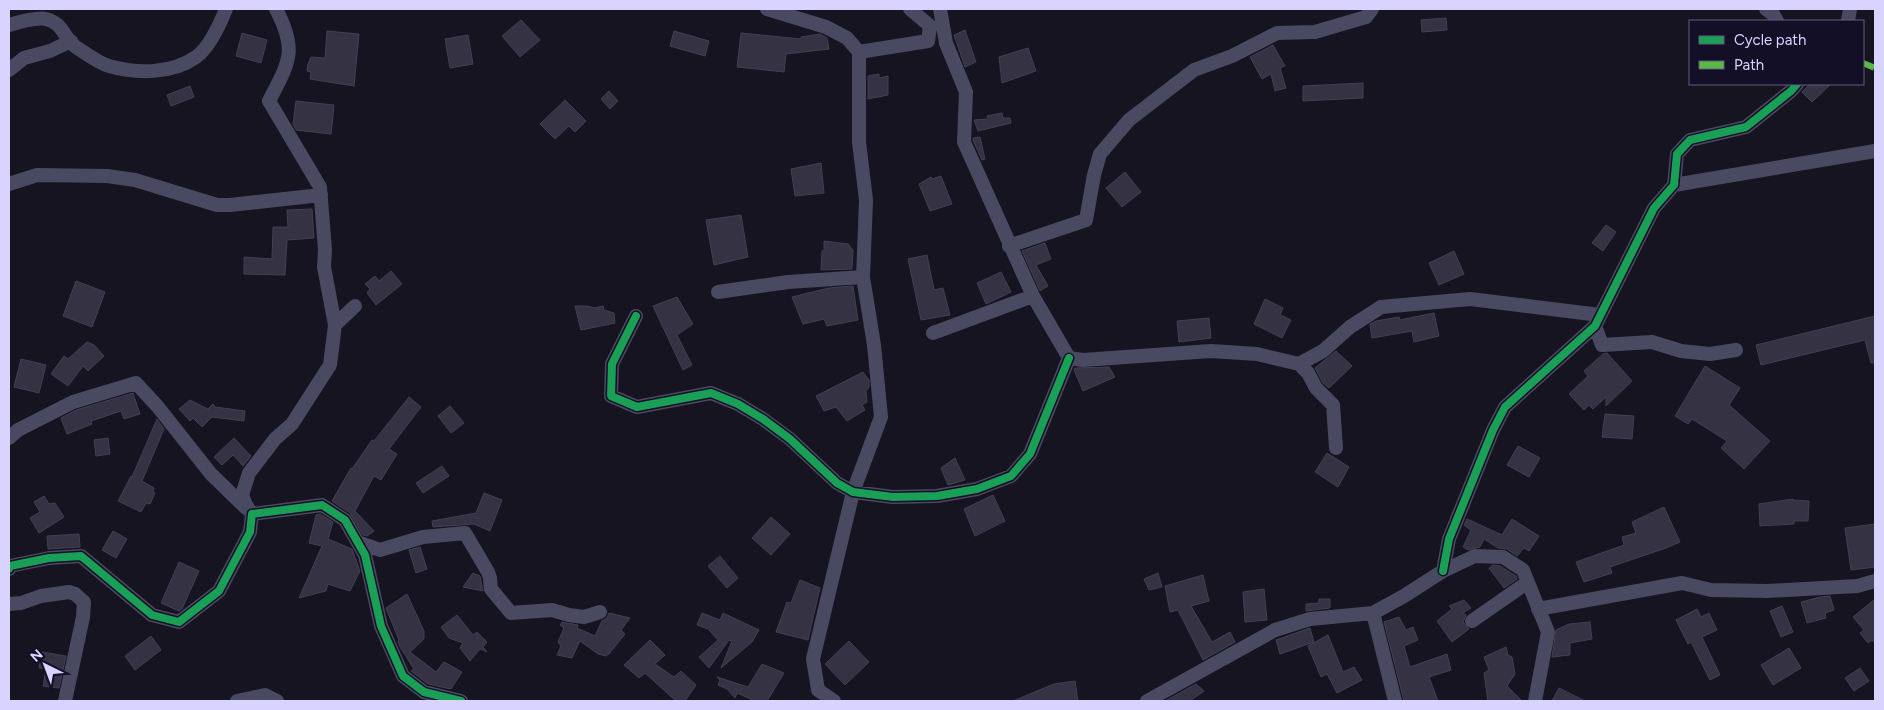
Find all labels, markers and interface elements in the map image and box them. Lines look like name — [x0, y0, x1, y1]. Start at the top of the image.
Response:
legend — [1689, 20, 1864, 85]
text: Cycle path — [1734, 31, 1806, 49]
text: Path — [1734, 56, 1764, 74]
north arrow — [20, 640, 70, 690]
text: N — [27, 646, 46, 666]

